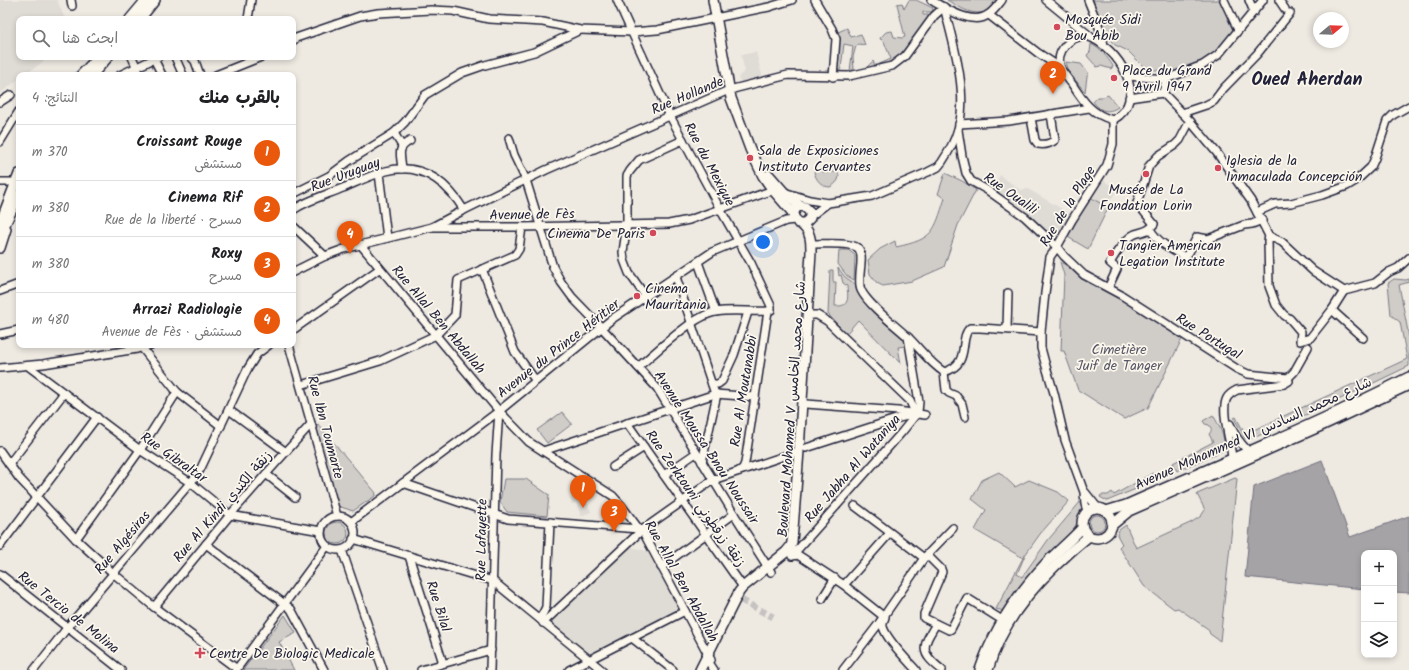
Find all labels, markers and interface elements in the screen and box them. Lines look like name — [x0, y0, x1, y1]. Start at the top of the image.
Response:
place label: Mosquée Sidi Bou Abib — [1065, 9, 1142, 47]
north arrow — [1313, 12, 1349, 48]
search box — [16, 16, 296, 60]
marker: Mosquée Sidi Bou Abib — [1052, 22, 1062, 32]
icon: search — [30, 27, 52, 49]
text: ابحث هنا — [62, 27, 118, 51]
place label: Place du Grand 9 Avril 1947 — [1122, 60, 1212, 98]
pin: 2 — [1040, 61, 1066, 94]
district label: Oued Aherdan — [1252, 66, 1362, 95]
street label: Rue Hollande — [648, 71, 728, 121]
marker: Place du Grand 9 Avril 1947 — [1109, 73, 1119, 83]
text: بالقرب منك — [199, 85, 280, 112]
text: النتائج: 4 — [32, 88, 78, 109]
street label: Rue du Mexique — [678, 118, 741, 211]
text: Croissant Rouge — [136, 130, 242, 154]
place label: Sala de Exposiciones Instituto Cervantes — [758, 140, 879, 178]
text: 370 m — [32, 142, 68, 163]
text: 1 — [265, 142, 269, 163]
place label: Iglesia de la Inmaculada Concepción — [1226, 150, 1362, 188]
street label: Rue Uruguay — [307, 151, 384, 198]
marker: Sala de Exposiciones Instituto Cervantes — [745, 153, 755, 163]
text: مستشفى — [194, 154, 242, 175]
street label: Rue de la Plage — [1034, 161, 1102, 251]
marker: Iglesia de la Inmaculada Concepción — [1213, 163, 1223, 173]
street label: Rue Oualili — [979, 167, 1043, 221]
marker: Musée de La Fondation Lorin — [1141, 169, 1151, 179]
place label: Musée de La Fondation Lorin — [1100, 179, 1192, 217]
text: Cinema Rif — [168, 186, 242, 210]
text: 380 m — [32, 198, 69, 219]
text: 2 — [263, 198, 271, 219]
street label: Avenue de Fès — [489, 203, 575, 227]
text: مسرح · Rue de la liberté — [105, 210, 242, 231]
pin: 4 — [337, 221, 363, 254]
place label: Cinema De Paris — [547, 223, 645, 245]
marker: Cinema De Paris — [648, 228, 658, 238]
your location — [753, 232, 773, 252]
place label: Tangier American Legation Institute — [1119, 235, 1225, 273]
text: Roxy — [211, 242, 242, 266]
marker: Tangier American Legation Institute — [1106, 248, 1116, 258]
text: 380 m — [32, 254, 69, 275]
text: 3 — [263, 254, 271, 275]
street label: Rue Allal Ben Abdallah — [386, 260, 491, 379]
text: مسرح — [209, 266, 242, 287]
place label: Cinema Mauritania — [645, 278, 707, 316]
street label: Boulevard Mohamed V شارع محمد الخامس — [772, 280, 812, 538]
marker: Cinema Mauritania — [632, 291, 642, 301]
street label: Avenue du Prince Héritier — [493, 293, 626, 404]
text: Arrazi Radiologie — [132, 298, 242, 322]
street label: Rue Portugal — [1171, 308, 1246, 366]
text: 480 m — [32, 310, 69, 331]
text: 4 — [263, 310, 271, 331]
text: مستشفى · Avenue de Fès — [102, 322, 242, 343]
street label: Rue Al Moutanabbi — [724, 333, 764, 448]
park label: Cimetière Juif de Tanger — [1076, 339, 1163, 377]
street label: Avenue Moussa Bnou Noussair — [648, 366, 765, 530]
street label: Avenue Mohammed VI شارع محمد السادس — [1131, 371, 1376, 496]
street label: Rue Ibn Toumarte — [301, 373, 350, 482]
street label: Rue Jabha Al Wataniya — [799, 409, 906, 528]
street label: Rue Zerktouni زنقة زرقطوني — [639, 426, 751, 572]
street label: Rue Gibraltar — [135, 427, 213, 490]
street label: Rue Al Kindi زنقة الكندي — [168, 446, 278, 568]
pin: 1 — [570, 475, 596, 508]
street label: Rue Lafayette — [470, 498, 494, 582]
pin: 3 — [601, 499, 627, 532]
street label: Rue Algésiras — [89, 506, 156, 580]
street label: Rue Allal Ben Abdallah — [638, 516, 724, 646]
map controls — [1361, 550, 1397, 658]
button: + — [1361, 550, 1397, 586]
street label: Rue Tercio de Molina — [13, 566, 124, 660]
street label: Rue Bilal — [419, 578, 457, 635]
button: − — [1361, 586, 1397, 622]
button: layers — [1361, 622, 1397, 658]
place label: Centre De Biologic Medicale — [209, 643, 375, 665]
marker: Centre De Biologic Medicale — [194, 647, 206, 659]

